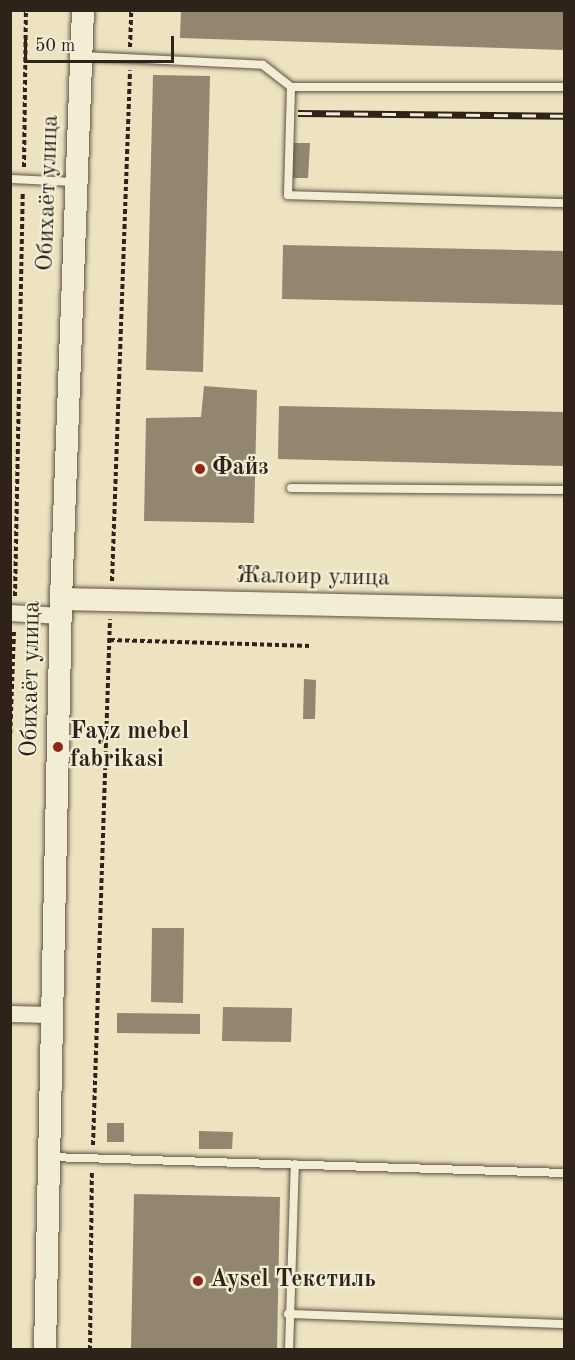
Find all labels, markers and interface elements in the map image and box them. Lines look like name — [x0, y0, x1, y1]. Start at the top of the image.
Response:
scale bar — [27, 24, 177, 62]
text: 50 m — [35, 37, 75, 55]
street label: Обихаёт улица — [32, 114, 66, 272]
place label: Файз — [212, 455, 269, 483]
marker: Файз — [193, 462, 207, 476]
street label: Жалоир улица — [236, 562, 390, 594]
street label: Обихаёт улица — [16, 601, 48, 757]
place label: Fayz mebel fabrikasi — [70, 719, 189, 775]
marker: Fayz mebel fabrikasi — [51, 740, 65, 754]
place label: Aysel Текстиль — [210, 1267, 376, 1295]
marker: Aysel Текстиль — [191, 1274, 205, 1288]

